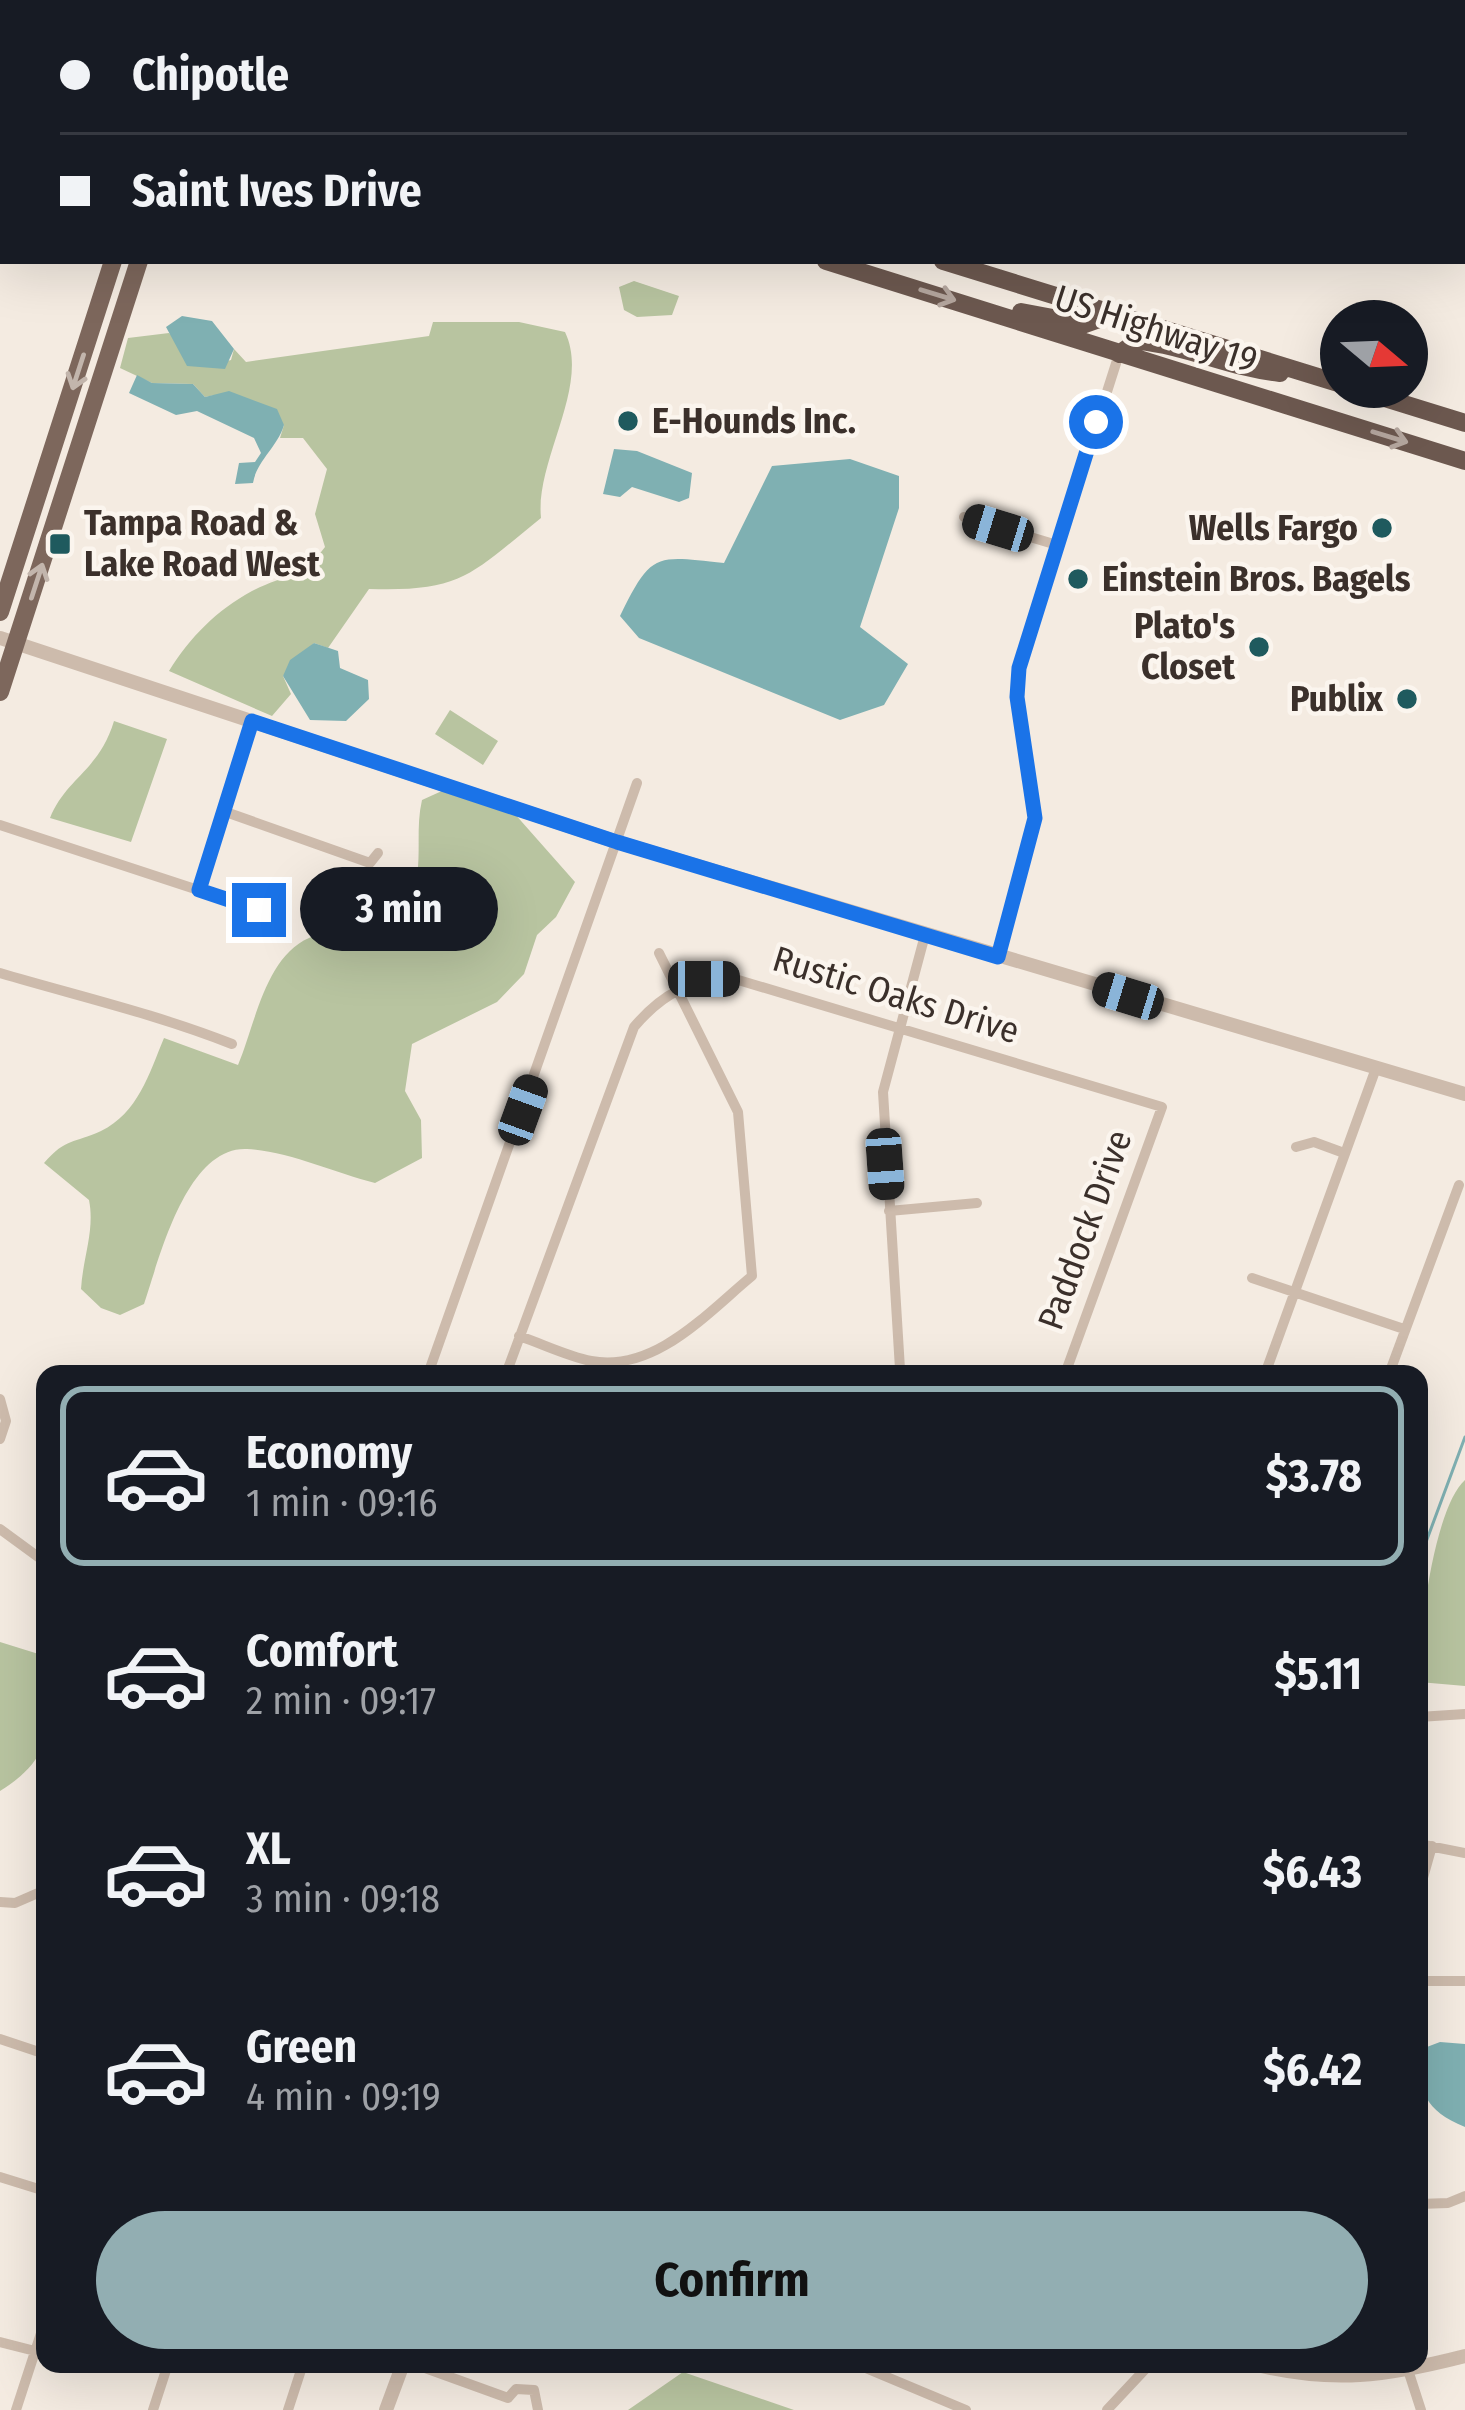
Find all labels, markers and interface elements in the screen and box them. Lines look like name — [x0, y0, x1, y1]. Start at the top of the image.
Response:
text: Chipotle — [132, 48, 289, 102]
text: Saint Ives Drive — [132, 164, 421, 218]
street label: US Highway 19 — [1049, 276, 1263, 382]
one-way arrow — [918, 286, 956, 308]
north arrow — [1320, 300, 1428, 408]
map controls — [1320, 300, 1428, 408]
one-way arrow — [65, 352, 87, 390]
route start — [1069, 395, 1123, 449]
place label: E-Hounds Inc. — [652, 399, 856, 443]
marker: E-Hounds Inc. — [615, 408, 641, 434]
one-way arrow — [1370, 428, 1408, 450]
car — [958, 500, 1038, 556]
place label: Tampa Road & Lake Road West — [84, 501, 321, 586]
place label: Wells Fargo — [1189, 506, 1358, 550]
marker: Wells Fargo — [1369, 515, 1395, 541]
marker: Tampa Road & Lake Road West — [47, 531, 73, 557]
place label: Einstein Bros. Bagels — [1102, 557, 1411, 601]
one-way arrow — [27, 563, 49, 601]
marker: Einstein Bros. Bagels — [1065, 566, 1091, 592]
place label: Plato's Closet — [1134, 604, 1236, 689]
marker: Plato's Closet — [1246, 634, 1272, 660]
place label: Publix — [1290, 677, 1384, 721]
marker: Publix — [1394, 686, 1420, 712]
callout: 3 min — [301, 868, 499, 952]
route end — [232, 883, 286, 937]
text: 3 min — [356, 886, 442, 932]
street label: Rustic Oaks Drive — [768, 937, 1024, 1053]
car — [668, 961, 740, 997]
car — [1088, 968, 1168, 1024]
car — [494, 1070, 552, 1150]
street label: Paddock Drive — [1029, 1124, 1141, 1336]
car — [865, 1127, 905, 1201]
icon: car — [102, 1422, 210, 1530]
text: Economy — [246, 1426, 412, 1480]
text: $3.78 — [1266, 1449, 1362, 1503]
text: 1 min · 09:16 — [246, 1480, 438, 1526]
icon: car — [102, 1620, 210, 1728]
text: Comfort — [246, 1624, 398, 1678]
text: $5.11 — [1274, 1647, 1362, 1701]
text: 2 min · 09:17 — [246, 1678, 436, 1724]
icon: car — [102, 1818, 210, 1926]
text: XL — [246, 1822, 291, 1876]
text: $6.43 — [1263, 1845, 1362, 1899]
text: 3 min · 09:18 — [246, 1876, 440, 1922]
icon: car — [102, 2016, 210, 2124]
text: Green — [246, 2020, 357, 2074]
text: $6.42 — [1263, 2043, 1362, 2097]
text: 4 min · 09:19 — [246, 2074, 441, 2120]
button: Confirm — [96, 2211, 1368, 2349]

